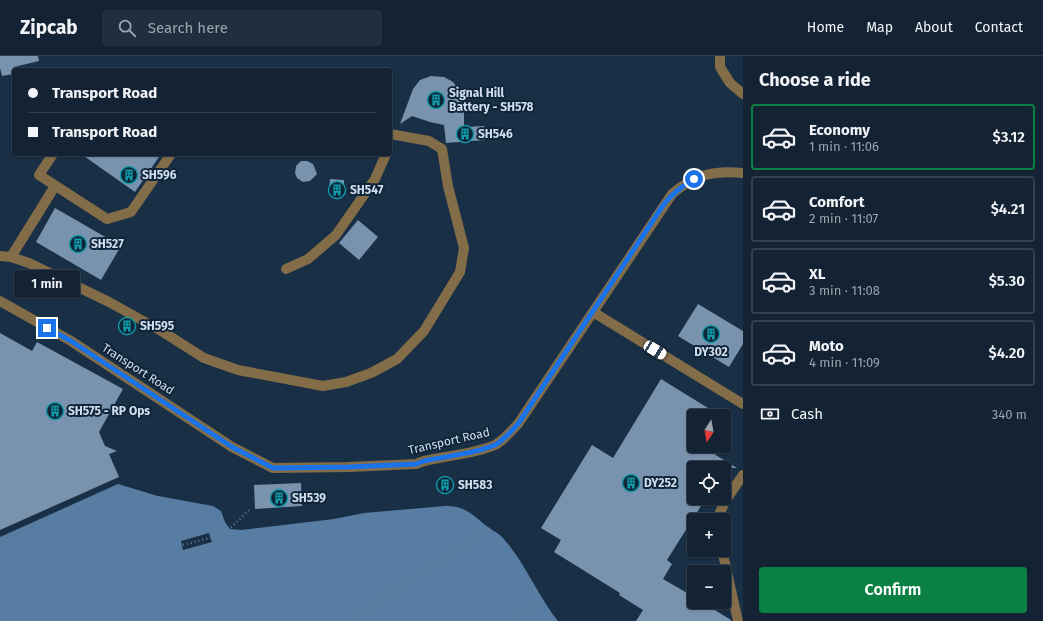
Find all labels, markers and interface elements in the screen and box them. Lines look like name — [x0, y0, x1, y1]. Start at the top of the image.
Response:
search box — [102, 10, 382, 46]
text: Zipcab — [20, 16, 78, 39]
icon: search — [116, 17, 138, 39]
text: Search here — [148, 19, 228, 37]
text: Home — [807, 19, 844, 36]
text: Map — [866, 19, 893, 36]
text: About — [915, 19, 953, 36]
text: Contact — [975, 19, 1023, 36]
text: Choose a ride — [759, 69, 871, 91]
text: Transport Road — [52, 84, 157, 102]
place label: Signal Hill Battery - SH578 — [449, 86, 534, 114]
building icon: Signal Hill Battery - SH578 — [426, 90, 446, 110]
icon: car — [761, 119, 797, 155]
text: Economy — [809, 121, 870, 139]
text: Transport Road — [52, 123, 157, 141]
building icon: SH546 — [455, 124, 475, 144]
place label: SH546 — [478, 127, 513, 141]
text: $3.12 — [992, 128, 1025, 146]
text: 1 min · 11:06 — [809, 139, 879, 154]
building icon: SH596 — [119, 165, 139, 185]
place label: SH596 — [142, 168, 177, 182]
route start — [685, 170, 703, 188]
building icon: SH547 — [327, 180, 347, 200]
place label: SH547 — [350, 183, 384, 197]
icon: car — [761, 191, 797, 227]
text: Comfort — [809, 193, 865, 211]
text: $4.21 — [991, 200, 1025, 218]
text: 2 min · 11:07 — [809, 211, 878, 226]
building icon: SH527 — [68, 234, 88, 254]
place label: SH527 — [91, 237, 124, 251]
icon: car — [761, 263, 797, 299]
text: XL — [809, 265, 825, 283]
callout: 1 min — [14, 270, 80, 298]
text: $5.30 — [989, 272, 1025, 290]
text: 1 min — [31, 276, 63, 291]
text: 3 min · 11:08 — [809, 283, 880, 298]
building icon: SH595 — [117, 316, 137, 336]
route end — [38, 319, 56, 337]
place label: SH595 — [140, 319, 175, 333]
building icon: DY302 — [701, 324, 721, 344]
icon: car — [761, 335, 797, 371]
text: Moto — [809, 337, 844, 355]
car — [642, 339, 668, 361]
street label: Transport Road — [99, 340, 177, 398]
text: $4.20 — [989, 344, 1025, 362]
place label: DY302 — [694, 345, 728, 359]
text: 4 min · 11:09 — [809, 355, 880, 370]
building icon: SH575 - RP Ops — [45, 401, 65, 421]
icon: cash — [759, 403, 781, 425]
place label: SH575 - RP Ops — [68, 404, 150, 418]
text: Cash — [791, 405, 823, 423]
text: 340 m — [992, 407, 1027, 422]
north arrow — [687, 409, 731, 453]
map controls — [687, 409, 731, 609]
street label: Transport Road — [407, 425, 491, 457]
button: locate — [687, 461, 731, 505]
building icon: DY252 — [621, 473, 641, 493]
building icon: SH583 — [435, 475, 455, 495]
place label: DY252 — [644, 476, 677, 490]
place label: SH583 — [458, 478, 493, 492]
building icon: SH539 — [269, 488, 289, 508]
place label: SH539 — [292, 491, 326, 505]
button: + — [687, 513, 731, 557]
button: − — [687, 565, 731, 609]
button: Confirm — [759, 567, 1027, 613]

